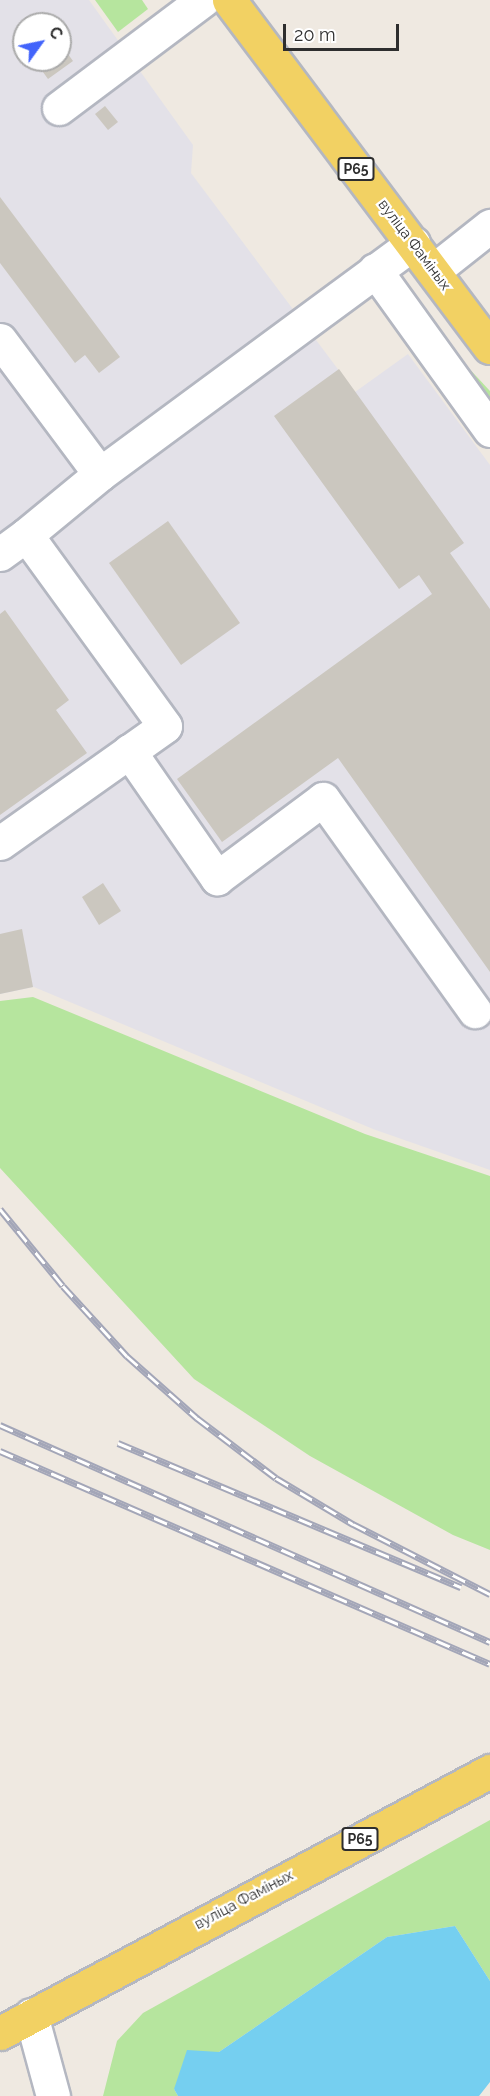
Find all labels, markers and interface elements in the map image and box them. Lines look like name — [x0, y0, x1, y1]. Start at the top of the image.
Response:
north arrow — [12, 12, 72, 72]
scale bar — [286, 12, 402, 50]
text: С — [45, 23, 67, 43]
text: 20 m — [294, 24, 336, 45]
road number: Р65 — [336, 158, 376, 180]
street label: вуліца Фаміных — [374, 196, 454, 294]
road number: Р65 — [340, 1828, 380, 1850]
street label: вуліца Фаміных — [192, 1866, 296, 1934]

